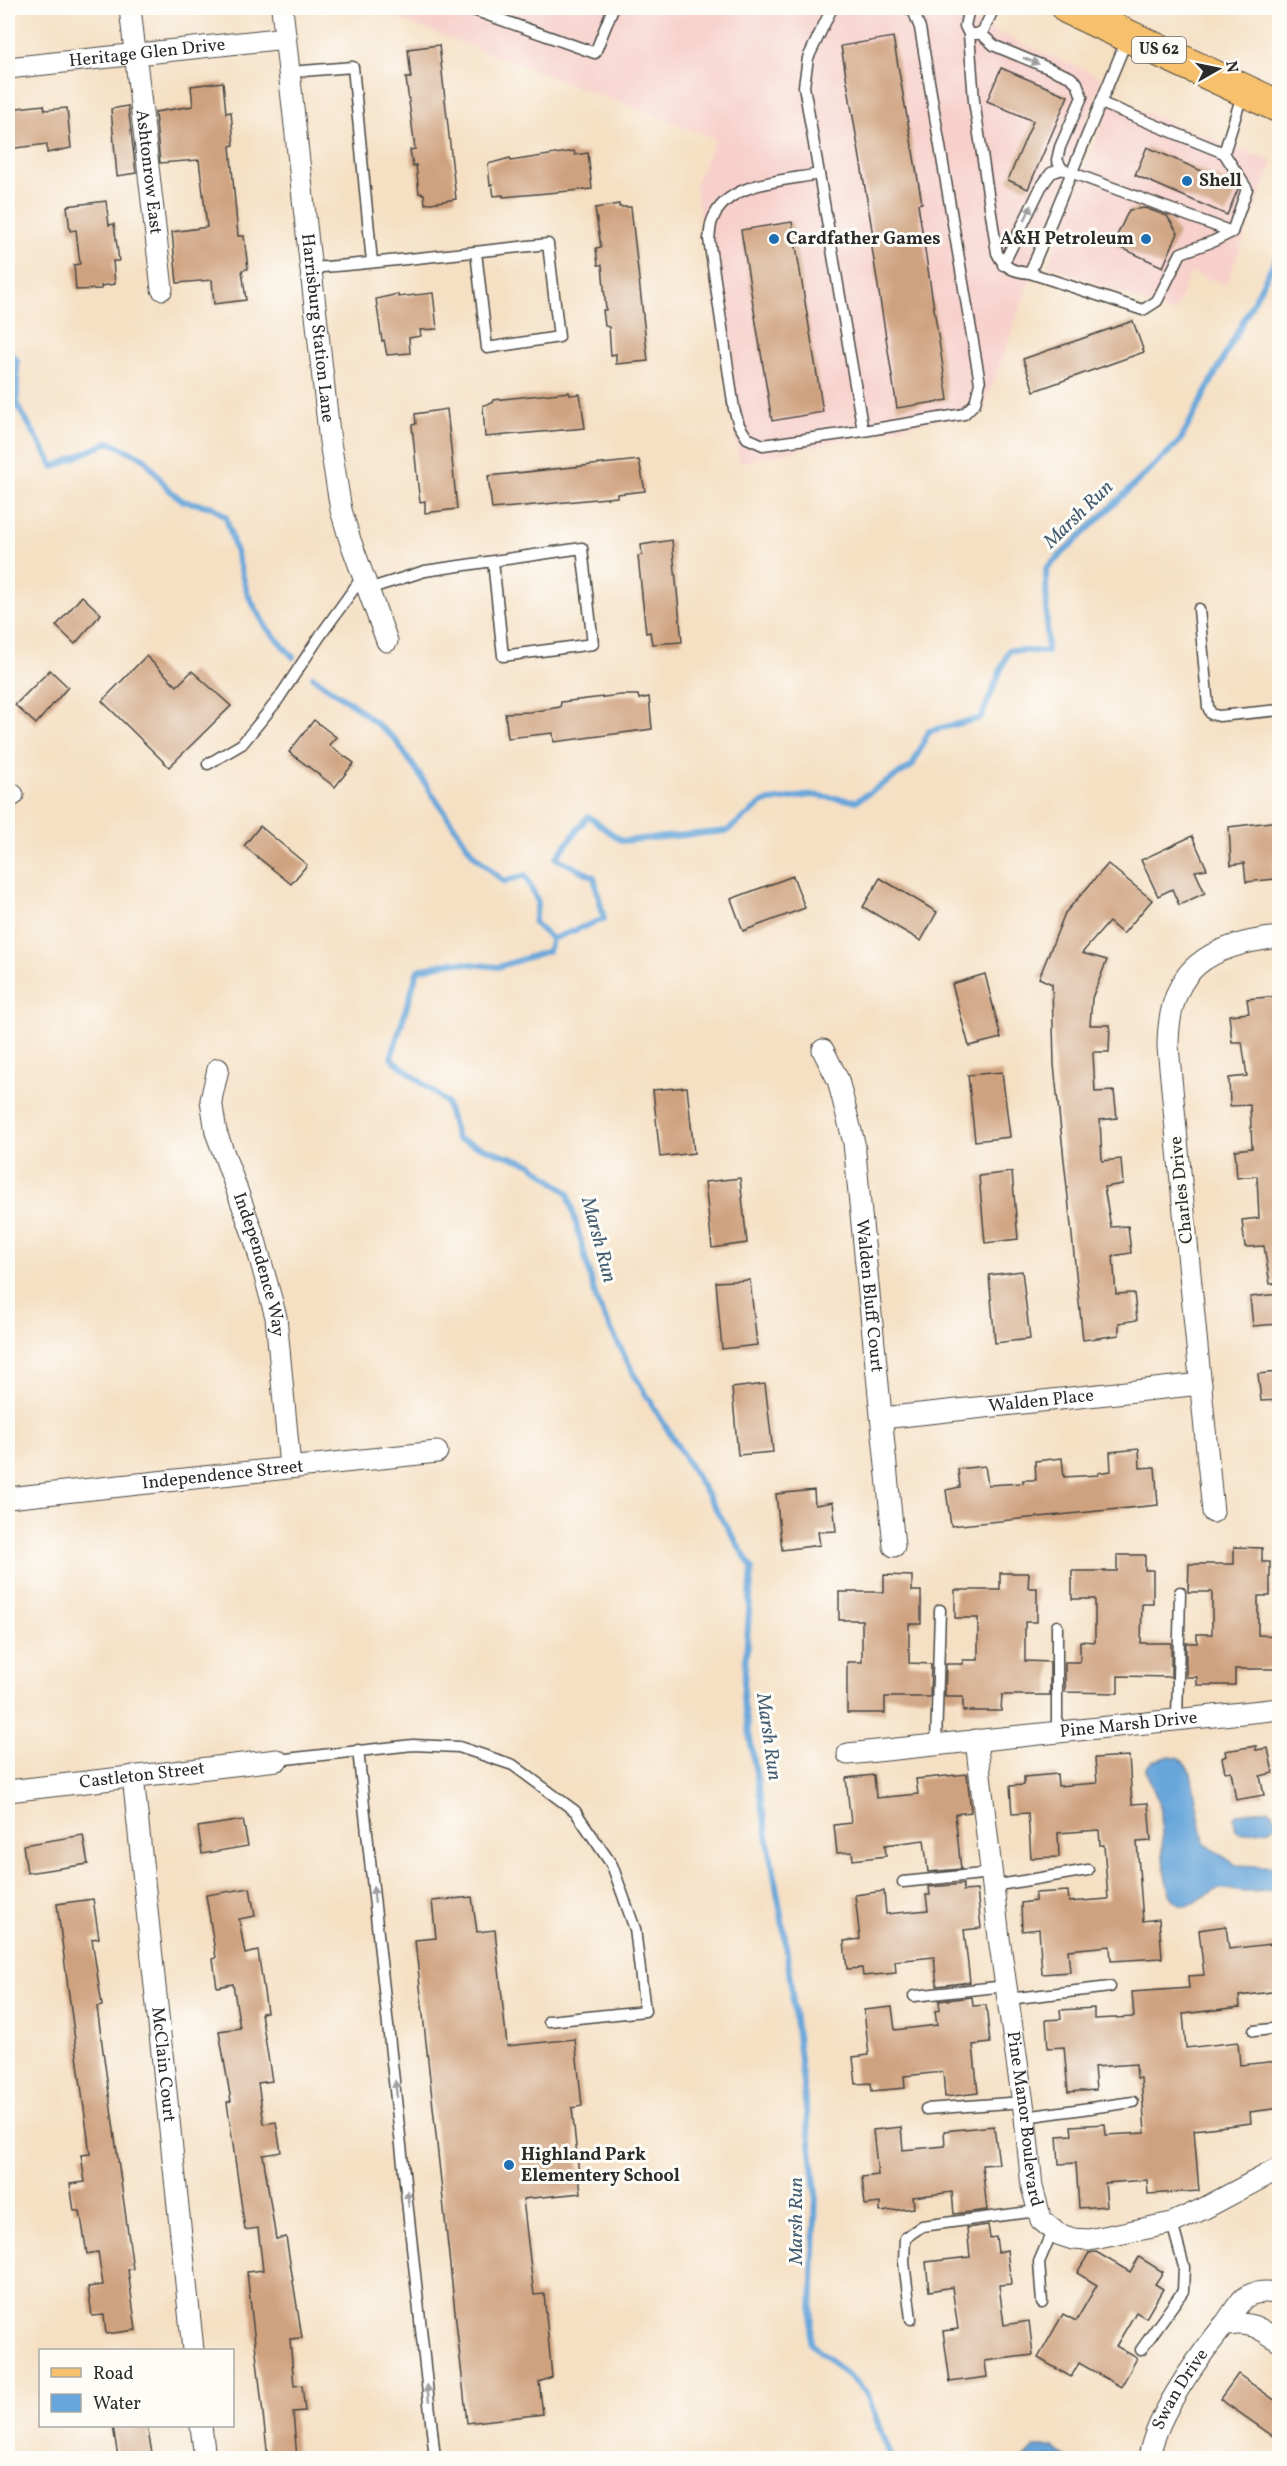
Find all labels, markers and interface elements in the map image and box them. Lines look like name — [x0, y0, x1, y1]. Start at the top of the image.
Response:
street label: Heritage Glen Drive — [68, 32, 227, 74]
road number: US 62 — [1132, 37, 1186, 63]
north arrow — [1188, 39, 1248, 99]
one-way arrow — [1022, 56, 1040, 66]
text: N — [1219, 60, 1243, 75]
street label: Ashtonrow East — [129, 108, 168, 236]
place label: Shell — [1199, 169, 1242, 194]
marker: Shell — [1180, 174, 1194, 188]
one-way arrow — [1024, 204, 1033, 221]
place label: Cardfather Games — [786, 227, 940, 252]
place label: A&H Petroleum — [1000, 227, 1134, 252]
street label: Harrisburg Station Lane — [295, 232, 340, 424]
marker: Cardfather Games — [767, 232, 781, 246]
marker: A&H Petroleum — [1139, 232, 1153, 246]
water label: Marsh Run — [1037, 474, 1120, 556]
street label: Charles Drive — [1164, 1135, 1200, 1245]
street label: Independence Way — [226, 1189, 290, 1338]
water label: Marsh Run — [573, 1193, 623, 1286]
street label: Walden Bluff Court — [849, 1218, 889, 1373]
street label: Walden Place — [987, 1383, 1095, 1419]
street label: Independence Street — [141, 1454, 305, 1496]
water label: Marsh Run — [748, 1691, 788, 1782]
street label: Pine Marsh Drive — [1058, 1705, 1198, 1744]
street label: Castleton Street — [78, 1756, 206, 1795]
one-way arrow — [369, 1885, 379, 1904]
street label: McClain Court — [145, 2006, 182, 2123]
street label: Pine Manor Boulevard — [1000, 2029, 1049, 2209]
one-way arrow — [391, 2079, 401, 2098]
place label: Highland Park Elementery School — [521, 2143, 680, 2189]
marker: Highland Park Elementery School — [502, 2158, 516, 2172]
water label: Marsh Run — [783, 2177, 811, 2266]
one-way arrow — [403, 2189, 413, 2208]
street label: Swan Drive — [1146, 2343, 1214, 2434]
legend — [39, 2349, 234, 2427]
text: Road — [93, 2362, 134, 2387]
one-way arrow — [423, 2383, 433, 2402]
text: Water — [93, 2392, 141, 2417]

